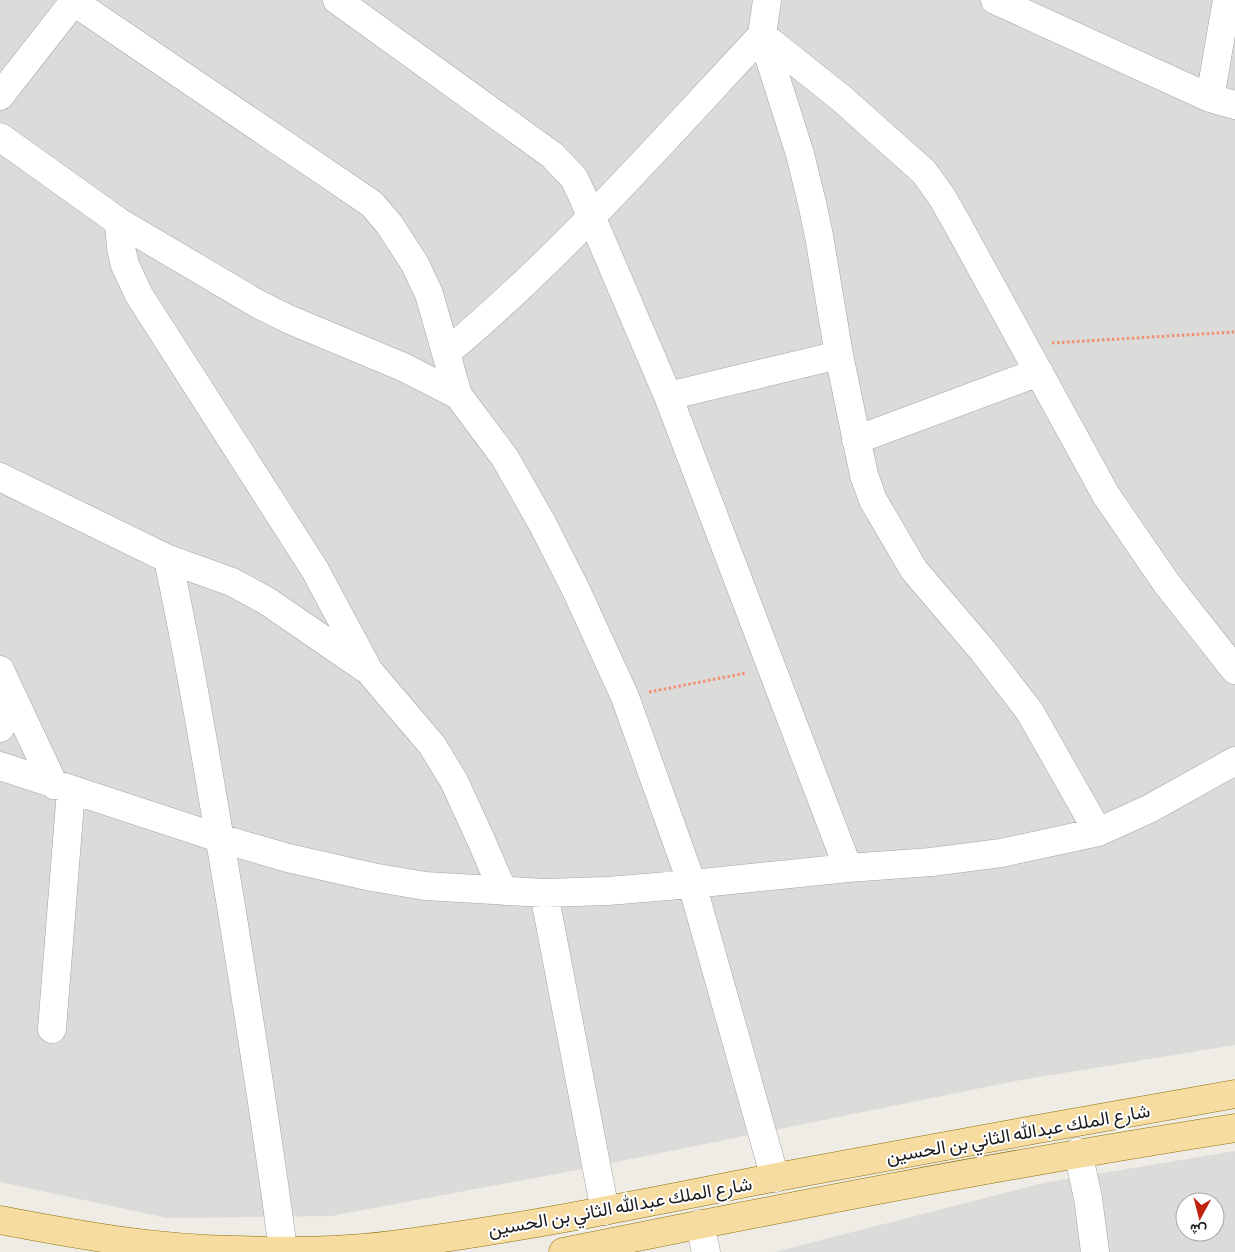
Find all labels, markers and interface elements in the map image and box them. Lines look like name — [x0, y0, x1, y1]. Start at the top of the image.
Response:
street label: شارع الملك عبدالله الثاني بن الحسين — [884, 1100, 1153, 1172]
street label: شارع الملك عبدالله الثاني بن الحسين — [486, 1173, 755, 1245]
north arrow — [1175, 1192, 1225, 1242]
text: ش — [1189, 1220, 1208, 1237]

